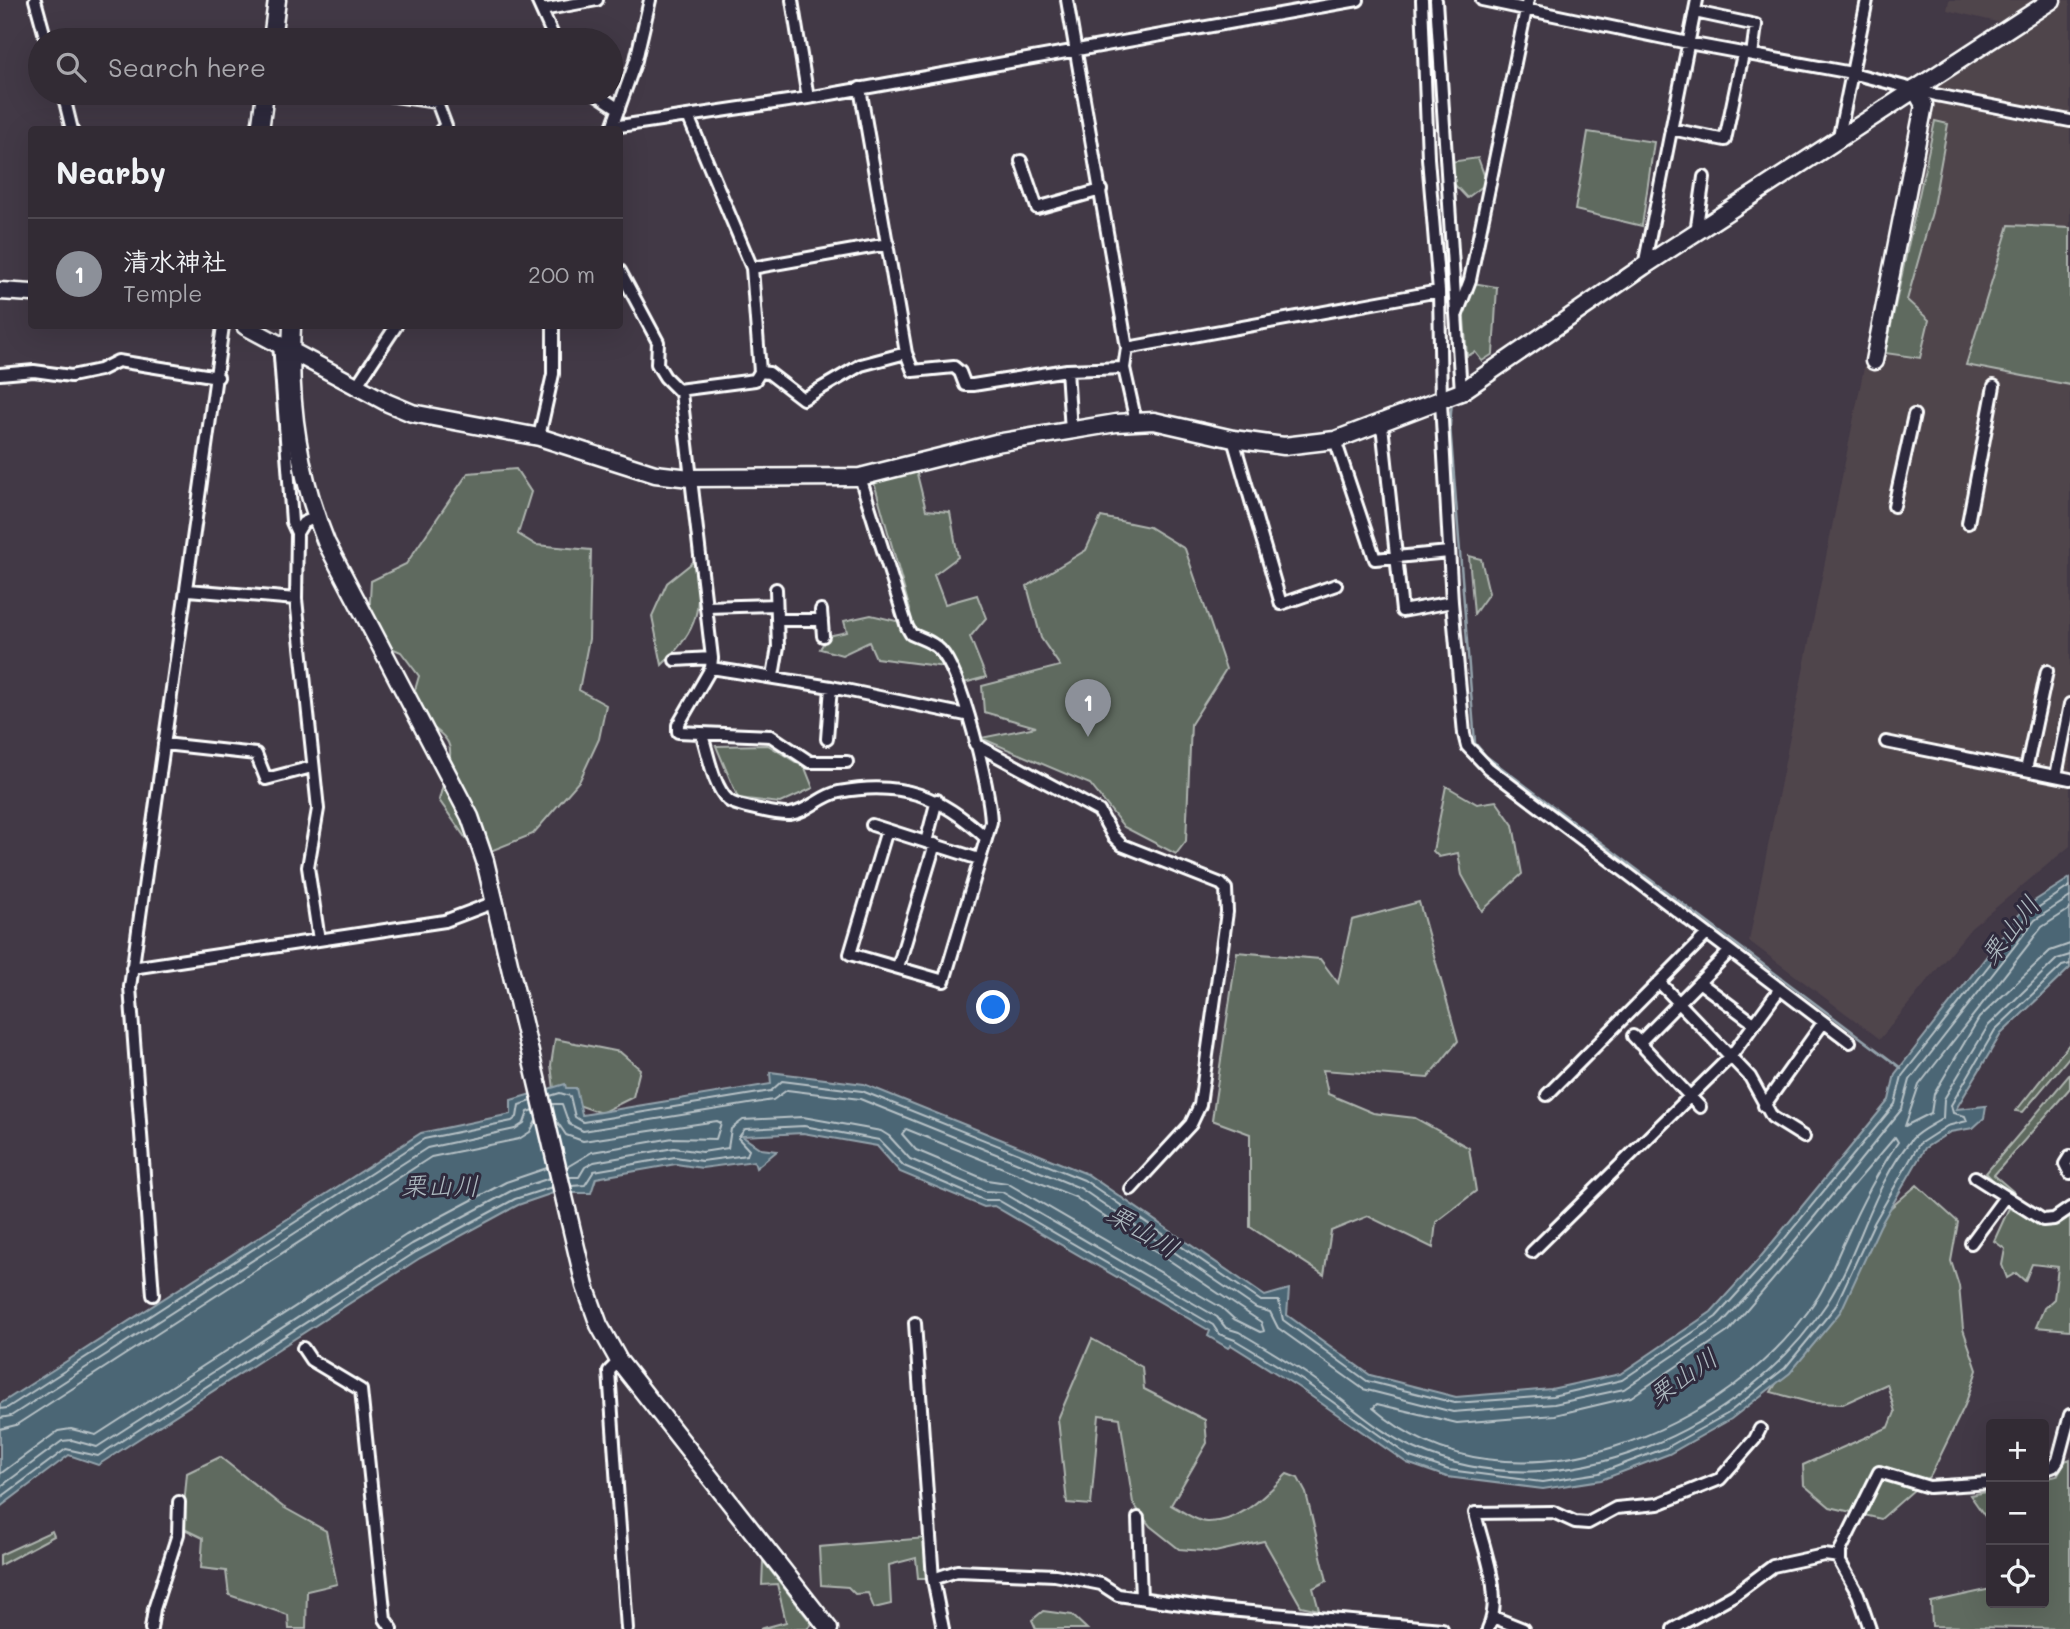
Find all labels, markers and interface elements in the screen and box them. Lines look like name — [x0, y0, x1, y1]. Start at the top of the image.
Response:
search box — [28, 28, 623, 105]
icon: search — [52, 48, 90, 86]
text: Search here — [108, 50, 266, 84]
text: Nearby — [56, 152, 166, 192]
text: 清水神社 — [123, 244, 227, 278]
text: 1 — [74, 259, 84, 289]
text: 200 m — [528, 259, 595, 289]
text: Temple — [123, 278, 203, 308]
pin: 1 — [1065, 679, 1111, 737]
water label: 栗山川 — [1972, 888, 2047, 971]
your location — [976, 990, 1010, 1024]
water label: 栗山川 — [401, 1168, 479, 1202]
water label: 栗山川 — [1101, 1195, 1186, 1265]
water label: 栗山川 — [1641, 1340, 1724, 1412]
map controls — [1986, 1419, 2049, 1608]
button: + — [1986, 1419, 2049, 1482]
button: − — [1986, 1482, 2049, 1545]
button: locate — [1986, 1545, 2049, 1608]

